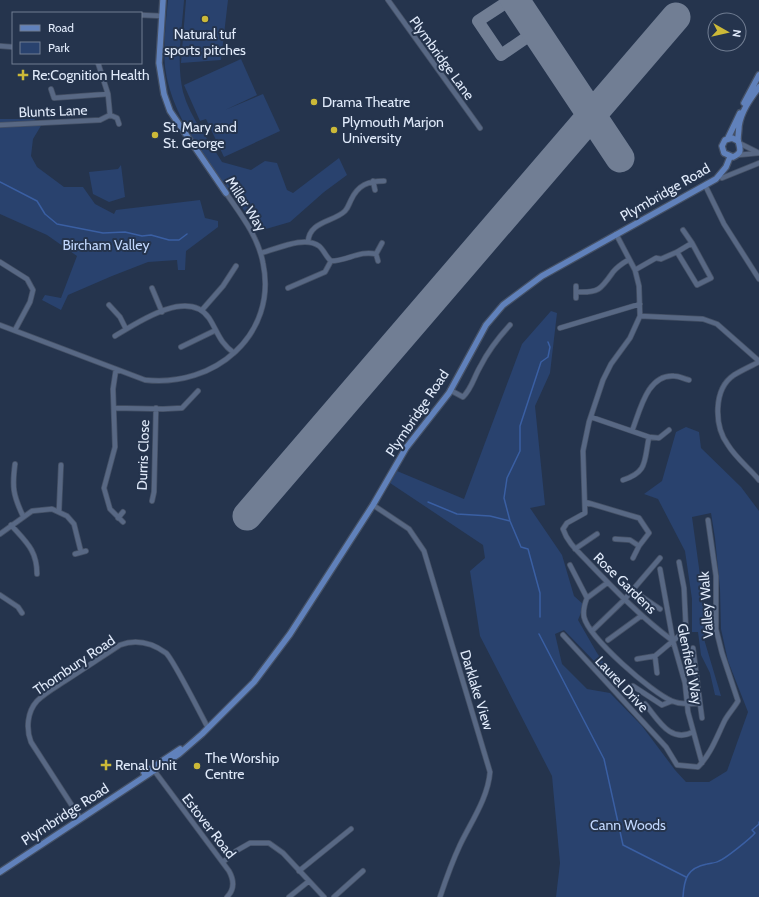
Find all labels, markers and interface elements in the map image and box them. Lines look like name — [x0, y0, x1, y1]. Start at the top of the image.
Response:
legend — [12, 12, 142, 64]
street label: Plymbridge Lane — [405, 12, 479, 104]
north arrow — [707, 12, 747, 52]
marker: Natural tuf sports pitches — [200, 14, 210, 24]
text: Road — [48, 20, 74, 35]
place label: Natural tuf sports pitches — [164, 25, 246, 59]
text: N — [729, 29, 744, 38]
text: Park — [48, 40, 70, 55]
place label: Re:Cognition Health — [32, 66, 150, 84]
marker: Re:Cognition Health — [17, 69, 29, 81]
place label: Drama Theatre — [322, 93, 410, 111]
marker: Drama Theatre — [309, 97, 319, 107]
street label: Blunts Lane — [18, 101, 88, 121]
place label: Plymouth Marjon University — [342, 113, 444, 147]
place label: St. Mary and St. George — [163, 118, 237, 152]
marker: Plymouth Marjon University — [329, 125, 339, 135]
marker: St. Mary and St. George — [150, 130, 160, 140]
street label: Plymbridge Road — [617, 159, 713, 225]
street label: Miller Way — [222, 173, 270, 235]
park label: Bircham Valley — [63, 236, 149, 254]
street label: Plymbridge Road — [381, 366, 453, 460]
street label: Durris Close — [133, 419, 153, 491]
street label: Rose Gardens — [590, 548, 661, 618]
street label: Valley Walk — [695, 570, 717, 639]
street label: Glenfield Way — [673, 622, 707, 706]
street label: Thornbury Road — [30, 631, 118, 699]
street label: Darklake View — [456, 648, 498, 732]
street label: Laurel Drive — [591, 652, 653, 716]
place label: The Worship Centre — [205, 749, 279, 783]
place label: Renal Unit — [115, 756, 177, 774]
marker: Renal Unit — [100, 759, 112, 771]
marker: The Worship Centre — [192, 761, 202, 771]
street label: Plymbridge Road — [18, 779, 112, 849]
street label: Estover Road — [178, 790, 240, 862]
park label: Cann Woods — [590, 816, 666, 834]

